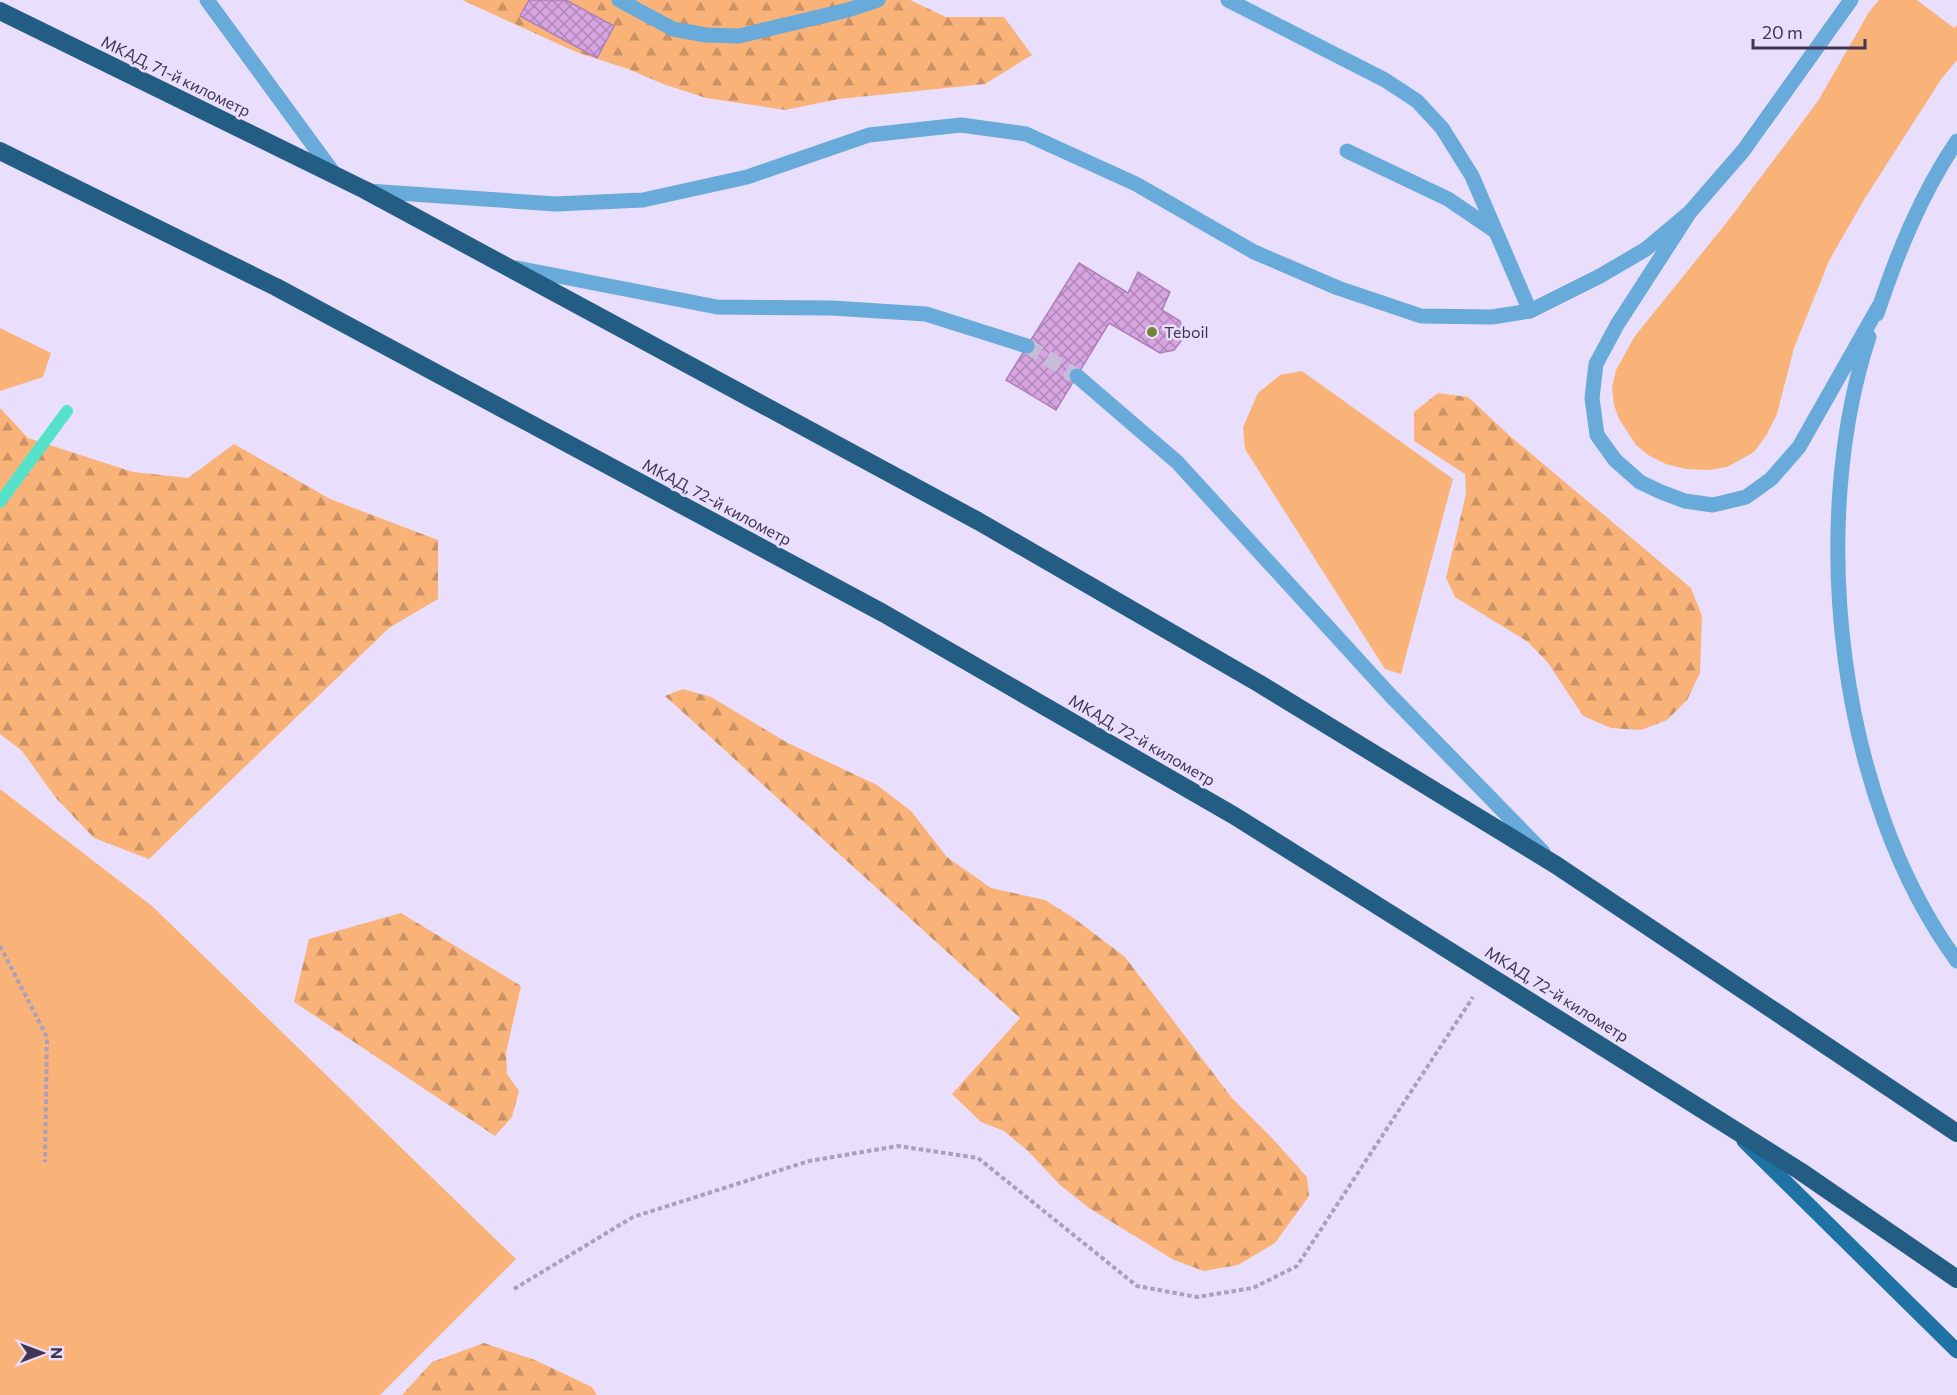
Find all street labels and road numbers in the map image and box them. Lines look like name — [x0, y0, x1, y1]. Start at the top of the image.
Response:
street label: МКАД, 71-й километр — [98, 31, 254, 120]
street label: МКАД, 72-й километр — [640, 454, 795, 549]
street label: МКАД, 72-й километр — [1066, 690, 1219, 789]
street label: МКАД, 72-й километр — [1482, 942, 1633, 1046]

